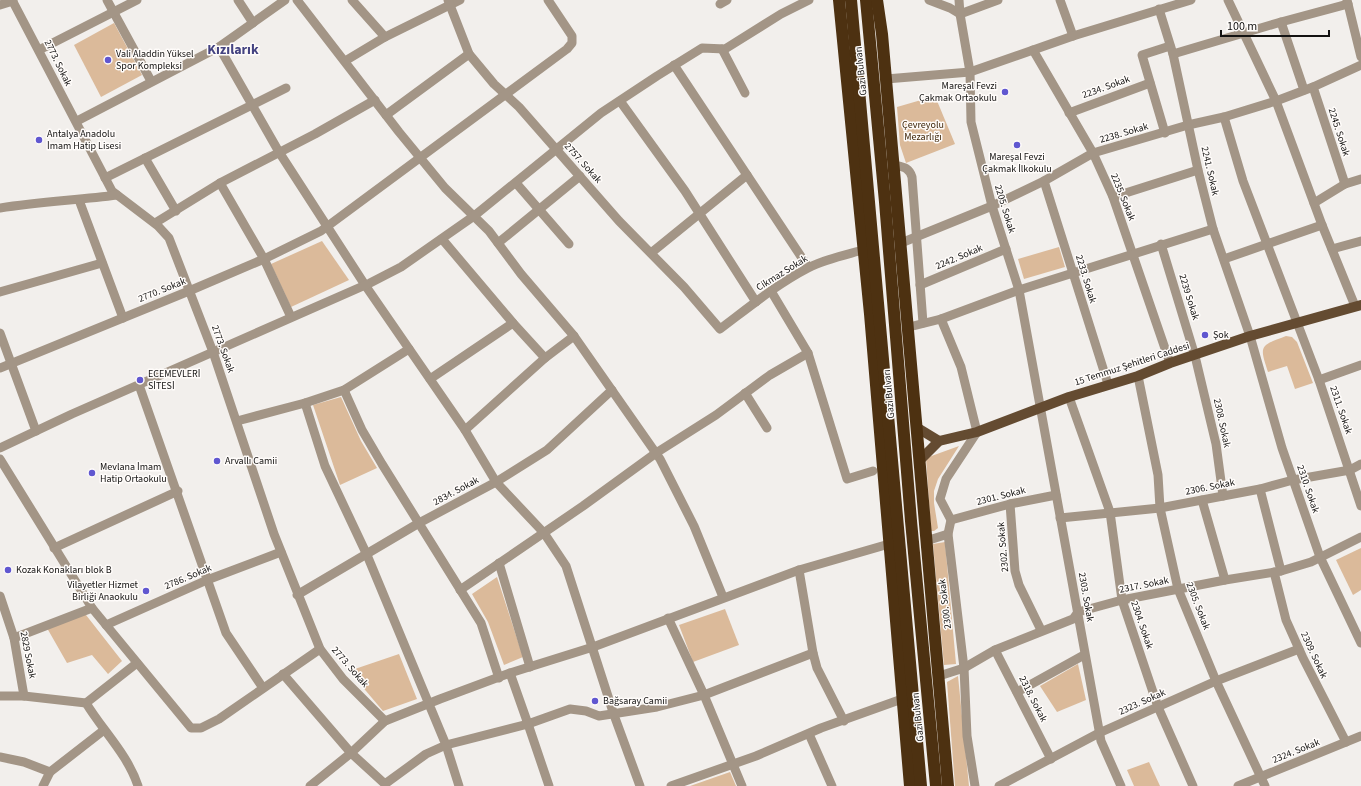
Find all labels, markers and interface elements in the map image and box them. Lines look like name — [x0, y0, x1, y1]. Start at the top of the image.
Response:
scale bar — [1221, 12, 1329, 38]
text: 100 m — [1227, 18, 1257, 35]
street label: 2773. Sokak — [41, 37, 75, 89]
district label: Kızılarık — [207, 40, 259, 60]
street label: Gazi Bulvarı — [851, 46, 871, 96]
place label: Vali Aladdin Yüksel Spor Kompleksi — [116, 47, 194, 73]
marker: Vali Aladdin Yüksel Spor Kompleksi — [103, 55, 113, 65]
street label: 2234. Sokak — [1080, 72, 1132, 102]
place label: Mareşal Fevzi Çakmak Ortaokulu — [919, 79, 997, 105]
marker: Mareşal Fevzi Çakmak Ortaokulu — [1000, 87, 1010, 97]
street label: 2245. Sokak — [1325, 106, 1353, 158]
park label: Çevreyolu Mezarlığı — [902, 118, 944, 144]
street label: 2238. Sokak — [1098, 119, 1150, 147]
place label: Antalya Anadolu İmam Hatip Lisesi — [47, 127, 121, 153]
marker: Antalya Anadolu İmam Hatip Lisesi — [34, 135, 44, 145]
street label: 2757. Sokak — [561, 140, 605, 186]
marker: Mareşal Fevzi Çakmak İlkokulu — [1012, 140, 1022, 150]
street label: 2241. Sokak — [1198, 145, 1222, 197]
place label: Mareşal Fevzi Çakmak İlkokulu — [982, 150, 1052, 176]
street label: 2235. Sokak — [1107, 171, 1139, 223]
street label: 2205. Sokak — [991, 183, 1019, 235]
street label: 2242. Sokak — [933, 241, 985, 273]
street label: Cikmaz Sokak — [754, 252, 810, 294]
street label: 2233. Sokak — [1072, 253, 1100, 305]
street label: 2239 Sokak — [1175, 272, 1203, 322]
street label: 2770. Sokak — [136, 274, 188, 306]
street label: 2773. Sokak — [208, 323, 238, 375]
place label: Şok — [1213, 328, 1229, 342]
marker: Şok — [1200, 330, 1210, 340]
street label: 15 Temmuz Şehitleri Caddesi — [1073, 339, 1191, 389]
place label: ECEMEVLERİ SİTESİ — [148, 367, 200, 393]
street label: Gazi Bulvarı — [880, 369, 898, 419]
marker: ECEMEVLERİ SİTESİ — [135, 375, 145, 385]
street label: 2311. Sokak — [1326, 384, 1356, 436]
street label: 2308. Sokak — [1210, 397, 1234, 449]
place label: Arvallı Camii — [225, 454, 277, 468]
marker: Arvallı Camii — [212, 456, 222, 466]
place label: Mevlana İmam Hatip Ortaokulu — [100, 460, 167, 486]
street label: 2310. Sokak — [1293, 463, 1323, 515]
marker: Mevlana İmam Hatip Ortaokulu — [87, 468, 97, 478]
street label: 2834. Sokak — [431, 473, 481, 509]
street label: 2306. Sokak — [1184, 475, 1236, 499]
street label: 2301. Sokak — [975, 483, 1027, 509]
street label: 2302. Sokak — [994, 521, 1012, 573]
street label: 2786. Sokak — [162, 561, 214, 593]
place label: Kozak Konakları blok B — [16, 563, 112, 577]
marker: Kozak Konakları blok B — [3, 565, 13, 575]
street label: 2303. Sokak — [1075, 571, 1097, 623]
street label: 2317. Sokak — [1118, 573, 1170, 597]
place label: Vilayetler Hizmet Birliği Anaokulu — [67, 578, 139, 604]
street label: 2300. Sokak — [935, 578, 955, 630]
street label: 2305. Sokak — [1183, 580, 1214, 632]
marker: Vilayetler Hizmet Birliği Anaokulu — [141, 586, 151, 596]
street label: 2304. Sokak — [1127, 599, 1157, 651]
street label: 2309. Sokak — [1297, 629, 1331, 681]
street label: 2829 Sokak — [17, 630, 39, 680]
street label: 2773. Sokak — [328, 644, 372, 690]
street label: 2318. Sokak — [1015, 674, 1051, 724]
street label: 2323. Sokak — [1116, 685, 1168, 719]
street label: Gazi Bulvarı — [908, 692, 928, 742]
place label: Bağsaray Camii — [603, 694, 667, 708]
marker: Bağsaray Camii — [590, 696, 600, 706]
street label: 2324. Sokak — [1270, 735, 1322, 767]

